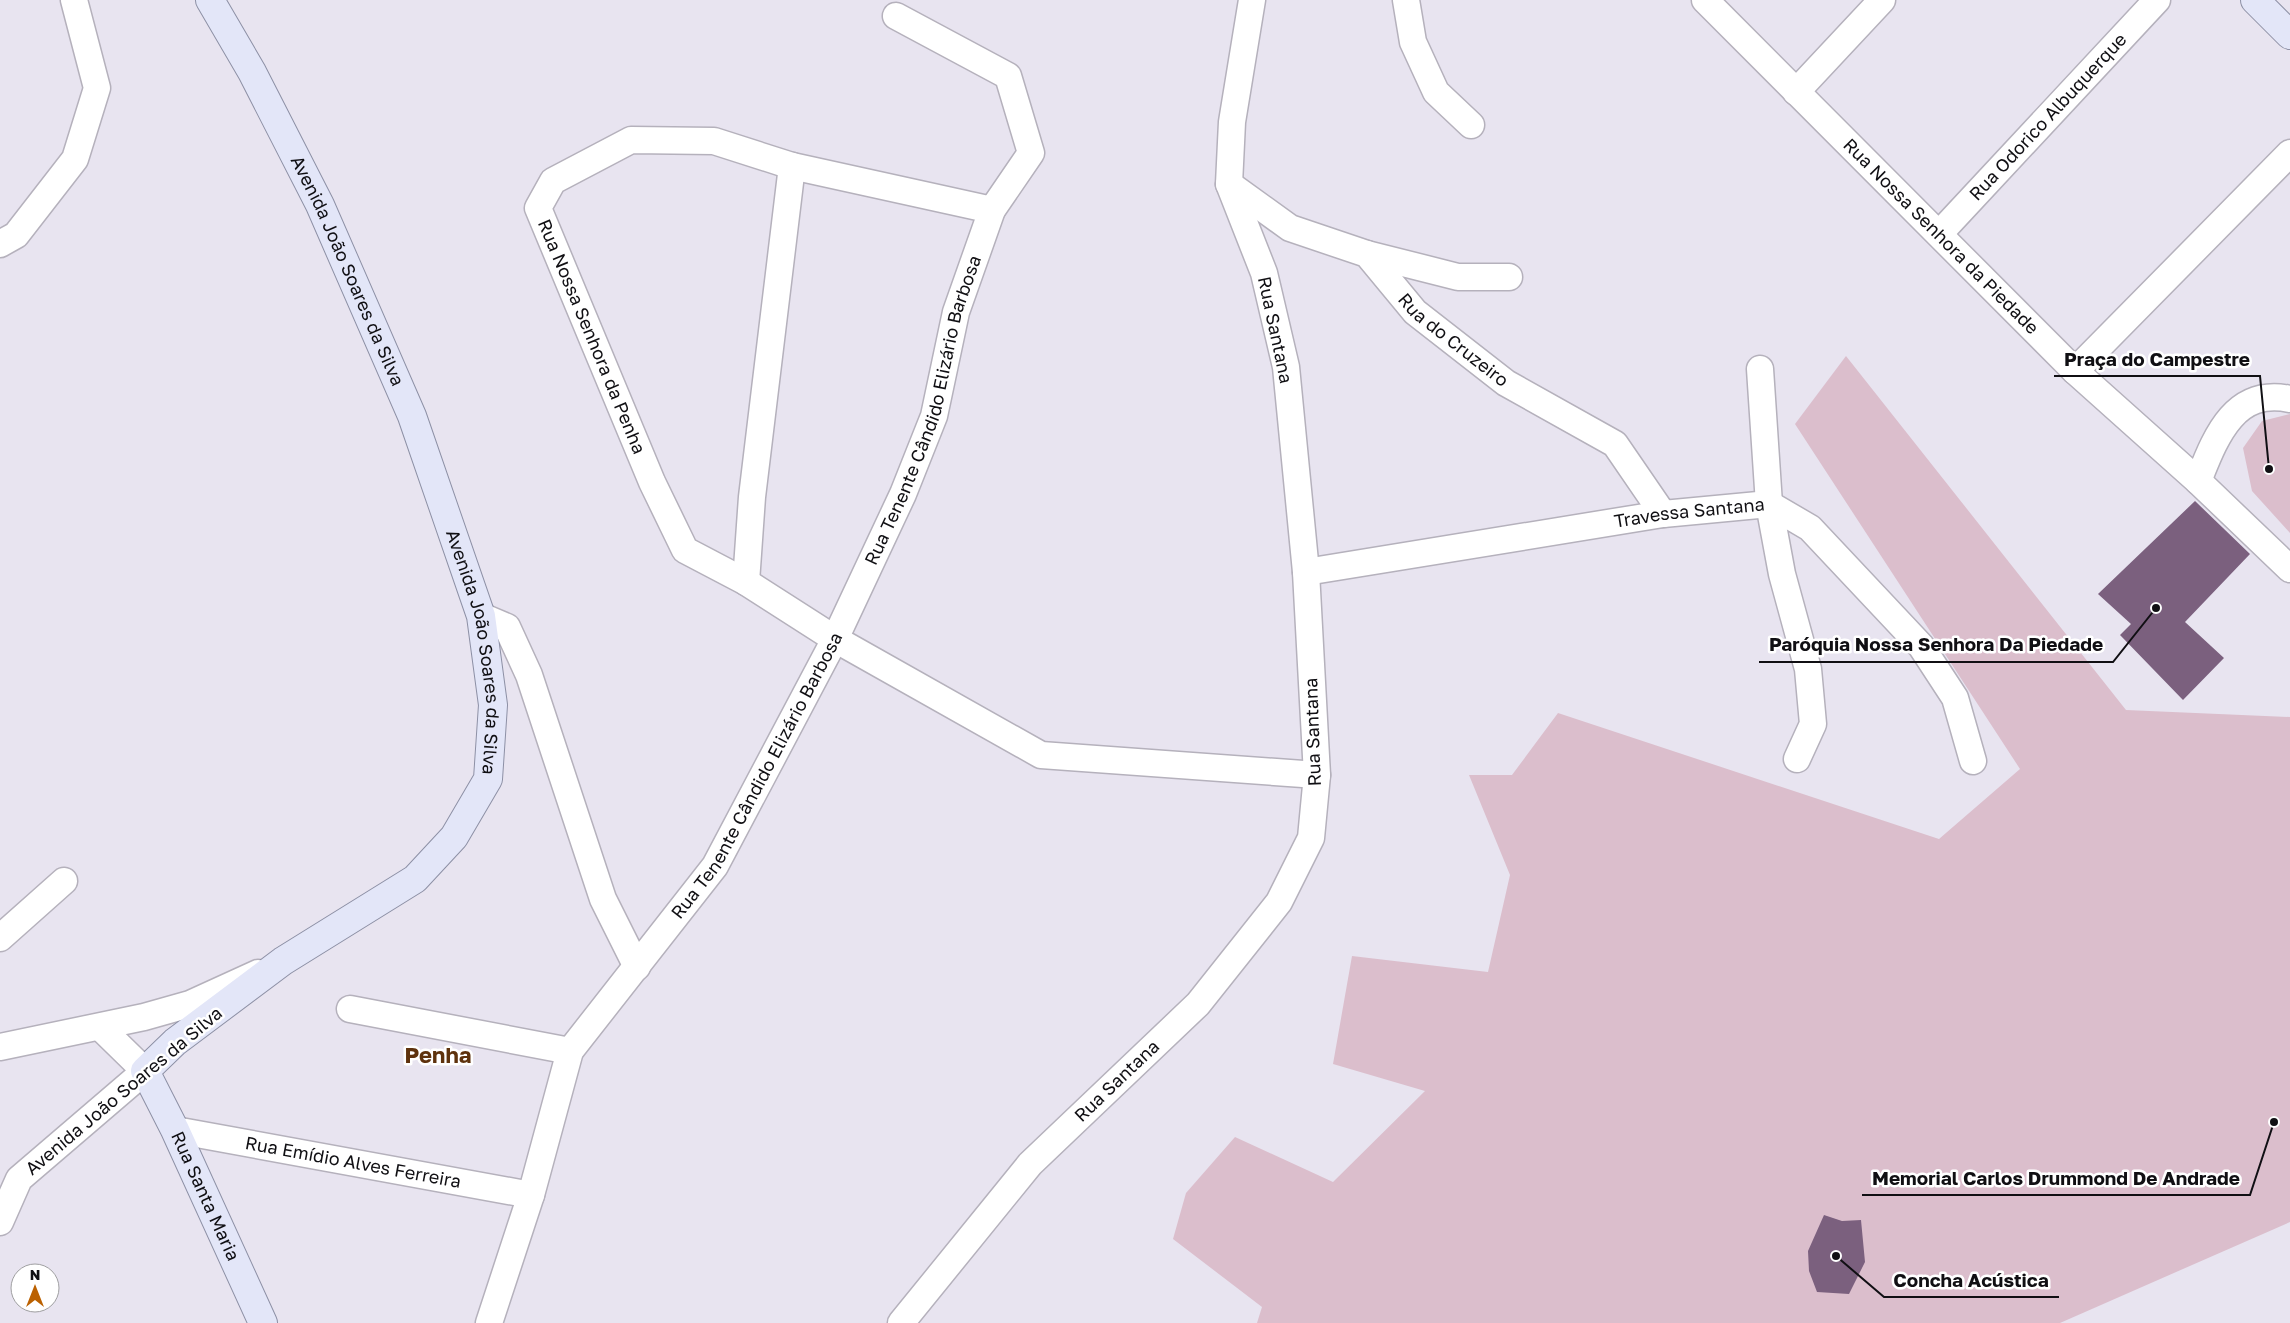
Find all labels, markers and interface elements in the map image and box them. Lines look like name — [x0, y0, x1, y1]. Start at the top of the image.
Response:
street label: Rua Odorico Albuquerque — [1964, 28, 2131, 205]
street label: Rua Nossa Senhora da Piedade — [1839, 133, 2044, 338]
street label: Avenida João Soares da Silva — [287, 152, 409, 389]
street label: Rua Nossa Senhora da Penha — [534, 216, 651, 457]
street label: Rua Tenente Cândido Elizário Barbosa — [859, 252, 985, 568]
street label: Rua Santana — [1254, 274, 1298, 385]
street label: Rua do Cruzeiro — [1394, 288, 1513, 391]
callout: Praça do Campestre — [2054, 342, 2260, 376]
text: Praça do Campestre — [2064, 347, 2250, 370]
street label: Travessa Santana — [1612, 492, 1765, 532]
street label: Avenida João Soares da Silva — [442, 526, 505, 775]
callout: Paróquia Nossa Senhora Da Piedade — [1759, 628, 2113, 662]
street label: Rua Tenente Cândido Elizário Barbosa — [666, 629, 846, 923]
text: Paróquia Nossa Senhora Da Piedade — [1769, 632, 2103, 655]
street label: Rua Santana — [1299, 677, 1325, 787]
street label: Avenida João Soares da Silva — [21, 1001, 226, 1179]
street label: Rua Santana — [1069, 1035, 1163, 1126]
district label: Penha — [405, 1041, 471, 1068]
street label: Rua Santa Maria — [167, 1128, 245, 1264]
street label: Rua Emídio Alves Ferreira — [244, 1131, 463, 1192]
callout: Memorial Carlos Drummond De Andrade — [1862, 1161, 2250, 1195]
text: Memorial Carlos Drummond De Andrade — [1872, 1166, 2240, 1189]
north arrow — [10, 1263, 60, 1313]
callout: Concha Acústica — [1884, 1263, 2059, 1297]
text: N — [30, 1266, 40, 1283]
text: Concha Acústica — [1893, 1268, 2049, 1291]

